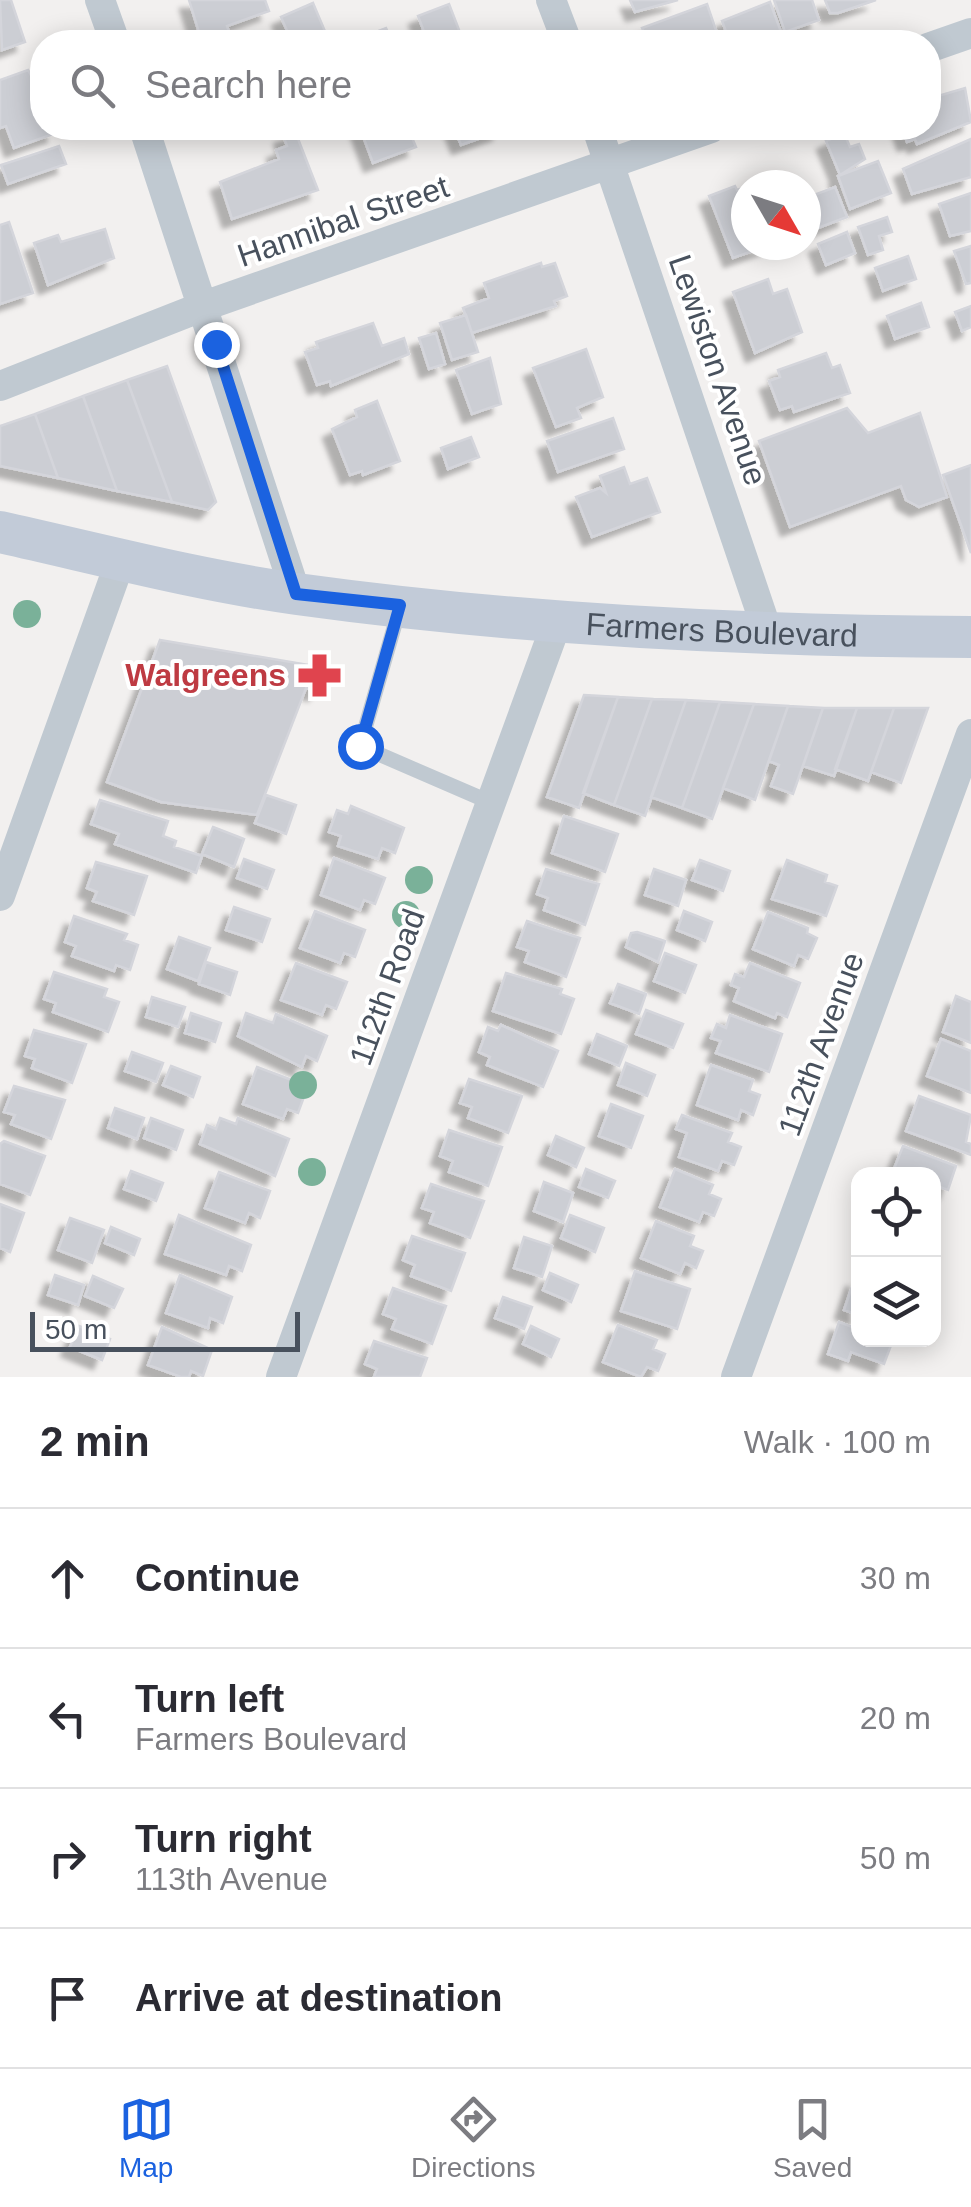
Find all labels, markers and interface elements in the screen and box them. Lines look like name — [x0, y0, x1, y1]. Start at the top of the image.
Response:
search box — [30, 30, 941, 140]
icon: search — [65, 58, 120, 113]
text: Search here — [145, 64, 352, 106]
street label: Hannibal Street — [233, 168, 453, 274]
north arrow — [731, 170, 821, 260]
street label: Lewiston Avenue — [662, 250, 774, 490]
route end — [194, 322, 240, 368]
street label: Farmers Boulevard — [585, 606, 858, 654]
pharmacy icon: Walgreens — [295, 651, 343, 699]
place label: Walgreens — [125, 657, 286, 693]
route start — [338, 724, 384, 770]
street label: 112th Road — [342, 904, 432, 1070]
street label: 112th Avenue — [771, 947, 871, 1141]
map controls — [851, 1167, 941, 1347]
button: locate — [851, 1167, 941, 1257]
button: layers — [851, 1257, 941, 1347]
scale bar — [30, 1307, 300, 1352]
text: 50 m — [45, 1314, 107, 1345]
text: 2 min — [40, 1418, 150, 1465]
text: Walk · 100 m — [744, 1424, 931, 1460]
icon: ahead — [40, 1551, 95, 1606]
text: Continue — [135, 1557, 300, 1599]
text: 30 m — [860, 1560, 931, 1596]
text: Turn left — [135, 1678, 284, 1720]
icon: left — [40, 1691, 95, 1746]
text: 20 m — [860, 1700, 931, 1736]
text: Farmers Boulevard — [135, 1721, 407, 1757]
text: Turn right — [135, 1818, 312, 1860]
icon: right — [40, 1831, 95, 1886]
text: 50 m — [860, 1840, 931, 1876]
text: 113th Avenue — [135, 1861, 328, 1897]
icon: arrive — [40, 1971, 95, 2026]
text: Arrive at destination — [135, 1977, 502, 2019]
tab: Map — [119, 2092, 174, 2184]
tab: Directions — [411, 2092, 536, 2184]
tab: Saved — [773, 2092, 852, 2184]

